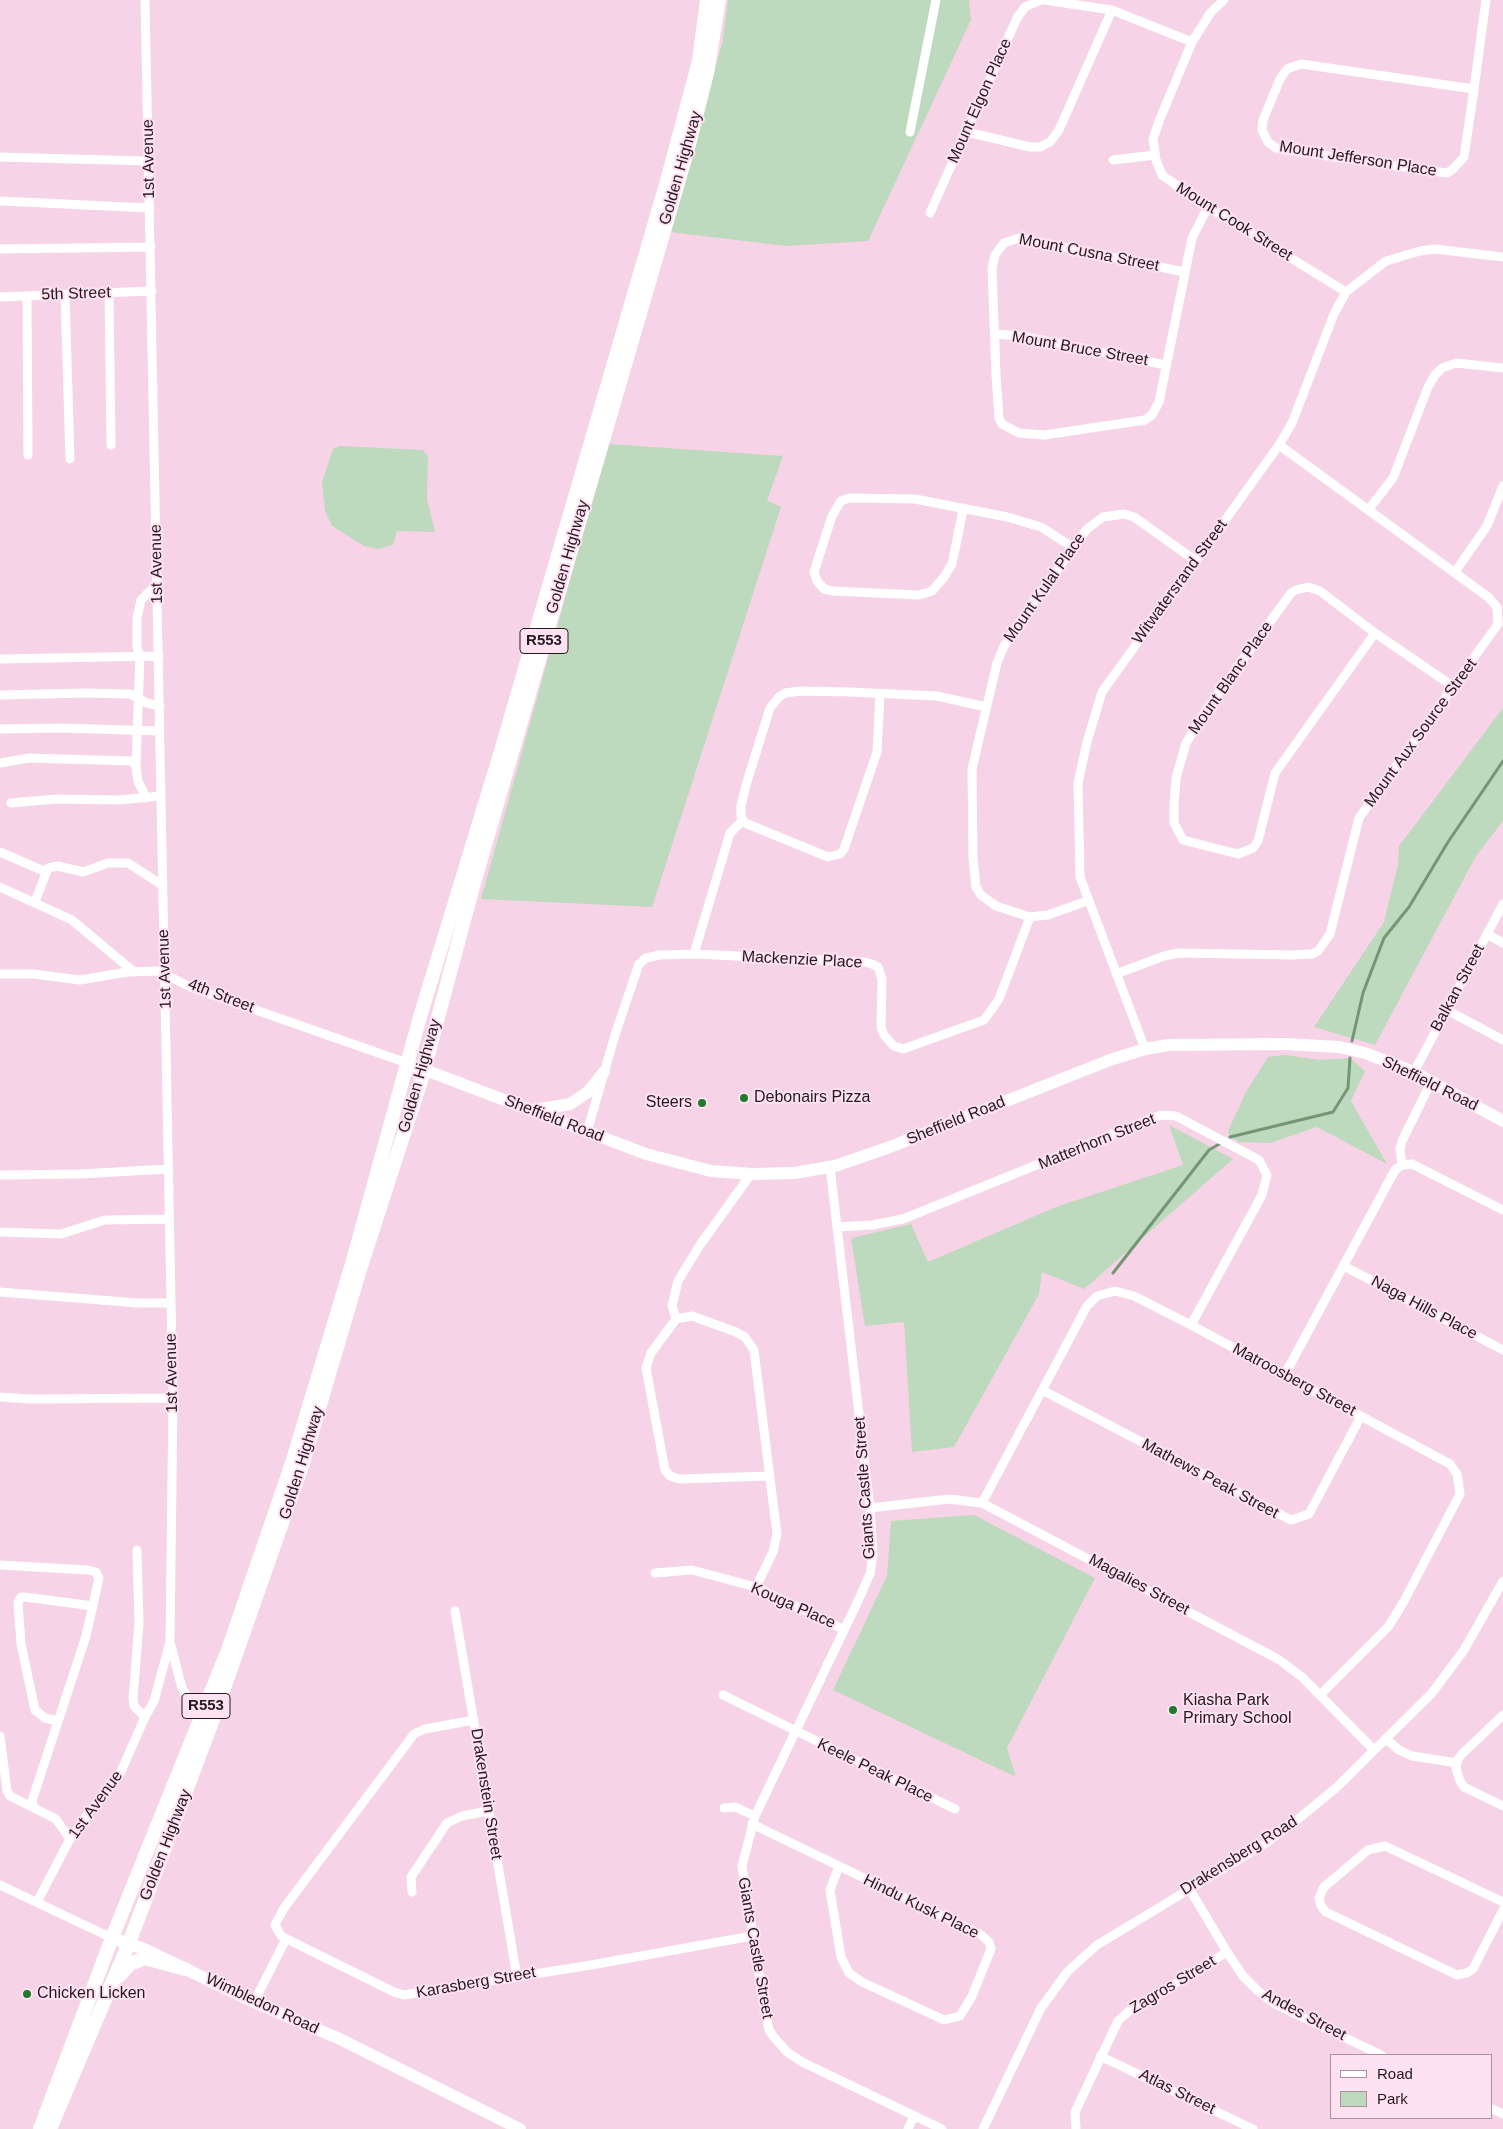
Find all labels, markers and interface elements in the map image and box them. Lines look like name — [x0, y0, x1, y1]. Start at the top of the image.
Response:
street label: Mount Elgon Place — [944, 36, 1016, 166]
street label: Golden Highway — [656, 109, 706, 227]
street label: 1st Avenue — [139, 119, 159, 199]
street label: Mount Jefferson Place — [1278, 137, 1438, 181]
street label: Mount Cook Street — [1172, 179, 1296, 265]
street label: Mount Cusna Street — [1017, 230, 1161, 276]
street label: 5th Street — [41, 283, 111, 305]
street label: Mount Bruce Street — [1010, 328, 1150, 370]
street label: Golden Highway — [543, 498, 593, 616]
street label: Witwatersrand Street — [1128, 516, 1232, 648]
street label: 1st Avenue — [147, 524, 167, 604]
street label: Mount Kulal Place — [1000, 530, 1090, 646]
street label: Mount Blanc Place — [1185, 618, 1277, 738]
road number: R553 — [520, 628, 568, 654]
street label: Mount Aux Source Street — [1361, 655, 1481, 811]
street label: 1st Avenue — [154, 929, 176, 1009]
street label: Balkan Street — [1427, 941, 1489, 1035]
street label: Mackenzie Place — [741, 947, 863, 973]
street label: 4th Street — [185, 975, 257, 1017]
street label: Golden Highway — [395, 1017, 445, 1135]
street label: Sheffield Road — [1379, 1052, 1481, 1116]
place label: Debonairs Pizza — [754, 1088, 871, 1108]
street label: Sheffield Road — [502, 1091, 606, 1147]
marker: Debonairs Pizza — [738, 1092, 750, 1104]
street label: Sheffield Road — [904, 1092, 1008, 1150]
place label: Steers — [646, 1093, 692, 1113]
marker: Steers — [696, 1097, 708, 1109]
street label: Matterhorn Street — [1036, 1110, 1158, 1174]
street label: Naga Hills Place — [1368, 1272, 1480, 1344]
street label: 1st Avenue — [162, 1333, 182, 1413]
street label: Matroosberg Street — [1229, 1339, 1359, 1421]
street label: Golden Highway — [276, 1404, 328, 1522]
street label: Giants Castle Street — [850, 1416, 880, 1560]
street label: Mathews Peak Street — [1138, 1435, 1282, 1523]
street label: Magalies Street — [1085, 1550, 1193, 1620]
street label: Kouga Place — [748, 1579, 838, 1633]
place label: Kiasha Park Primary School — [1183, 1691, 1291, 1729]
road number: R553 — [182, 1694, 230, 1718]
marker: Kiasha Park Primary School — [1167, 1704, 1179, 1716]
street label: Drakenstein Street — [466, 1727, 506, 1861]
street label: Keele Peak Place — [814, 1735, 936, 1807]
street label: 1st Avenue — [65, 1767, 127, 1843]
street label: Golden Highway — [136, 1787, 196, 1903]
street label: Drakensberg Road — [1177, 1812, 1301, 1900]
street label: Hindu Kusk Place — [860, 1871, 982, 1943]
street label: Giants Castle Street — [733, 1876, 777, 2020]
street label: Zagros Street — [1127, 1952, 1219, 2018]
street label: Karasberg Street — [415, 1963, 537, 2003]
street label: Wimbledon Road — [202, 1969, 322, 2039]
place label: Chicken Licken — [37, 1984, 146, 2004]
street label: Andes Street — [1259, 1985, 1349, 2045]
marker: Chicken Licken — [21, 1988, 33, 2000]
legend — [1330, 2054, 1493, 2119]
street label: Atlas Street — [1136, 2065, 1218, 2119]
text: Road — [1377, 2065, 1413, 2082]
text: Park — [1377, 2090, 1408, 2107]

